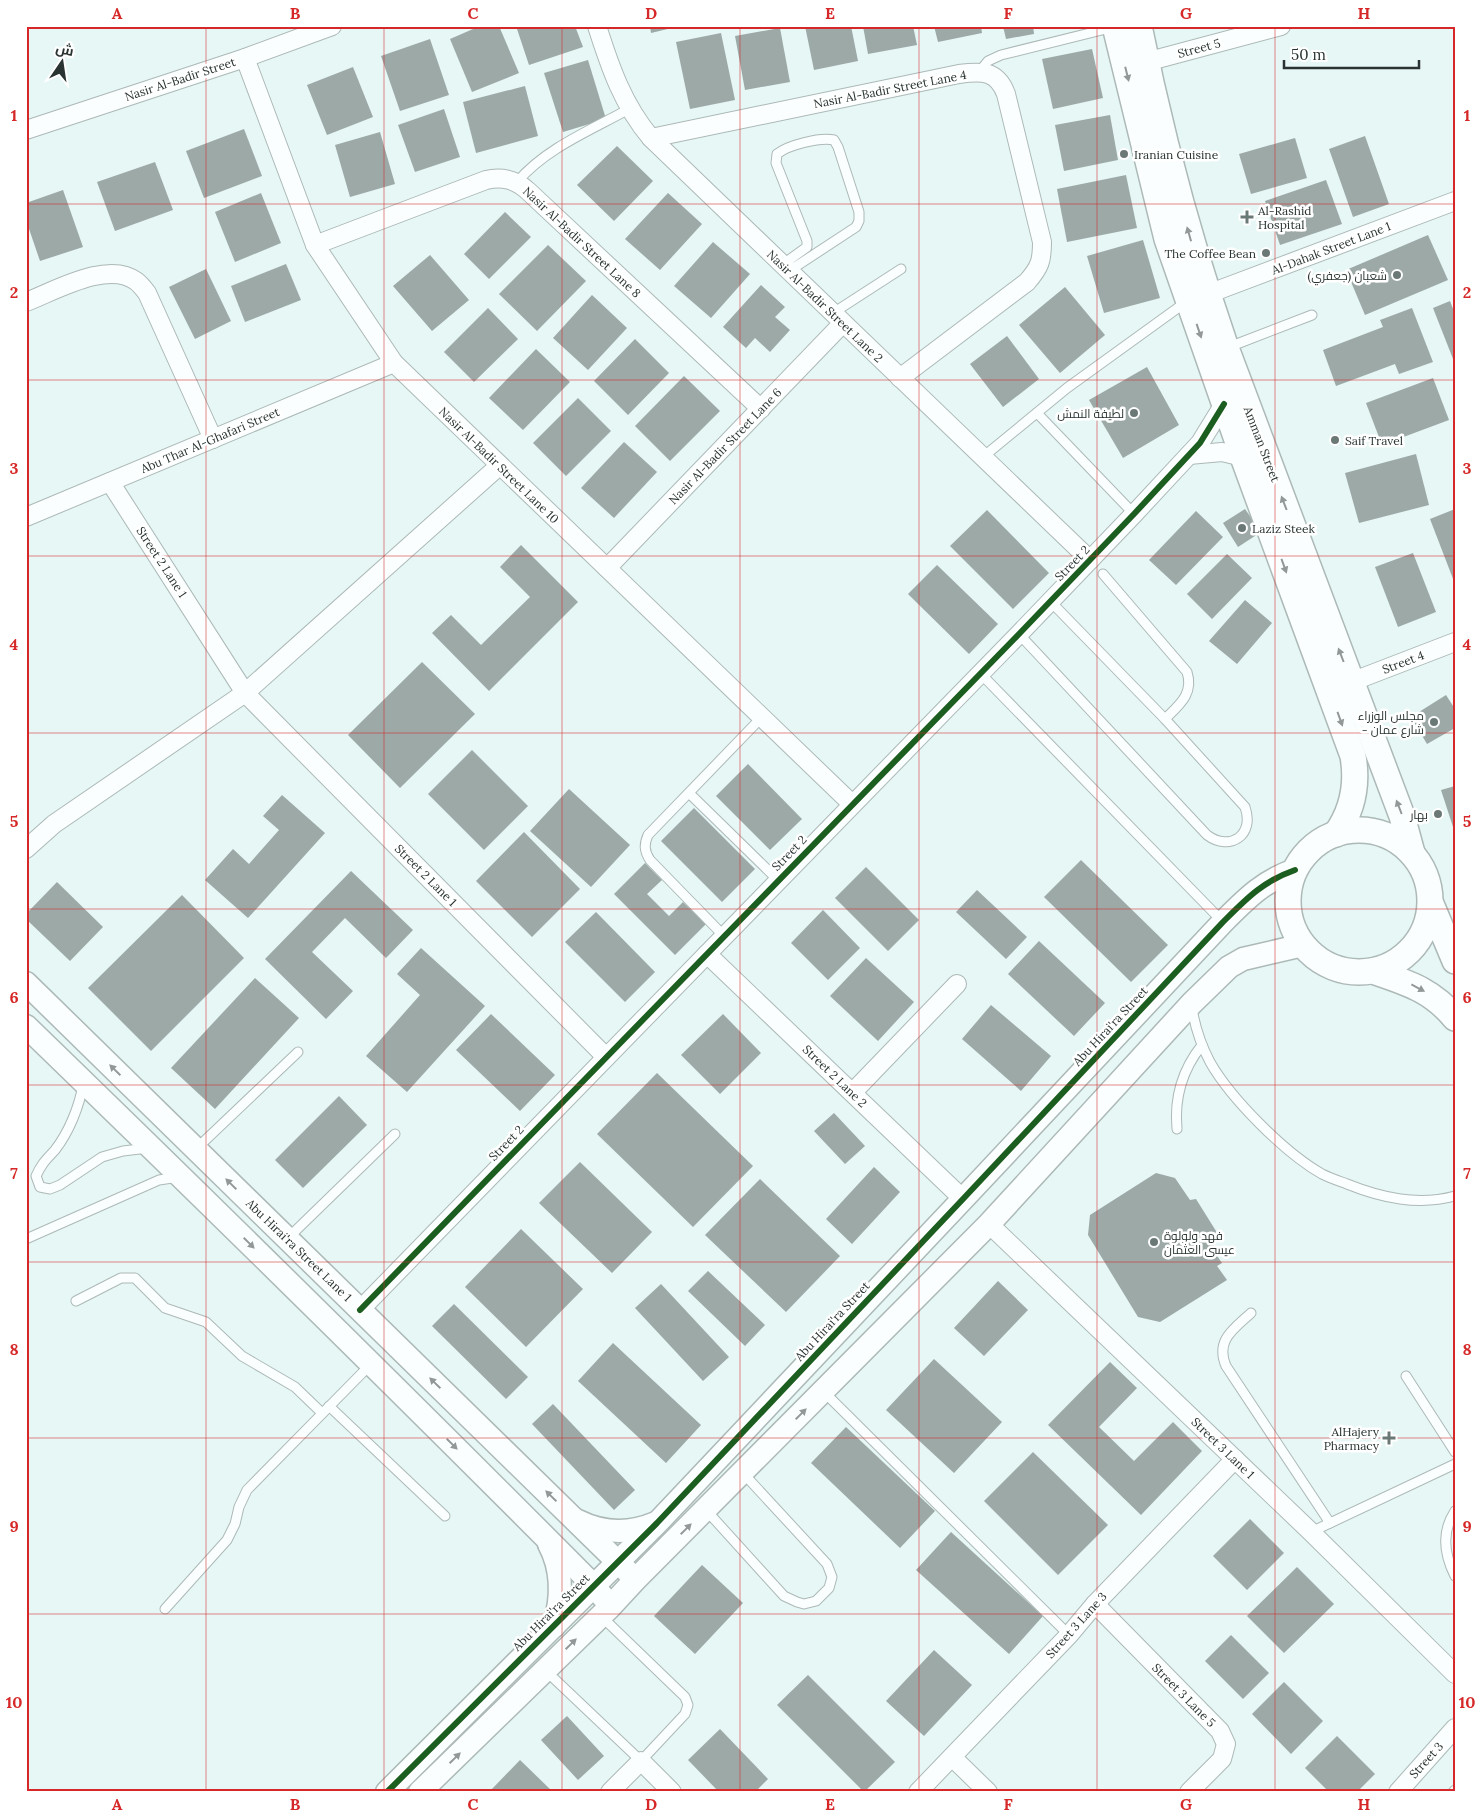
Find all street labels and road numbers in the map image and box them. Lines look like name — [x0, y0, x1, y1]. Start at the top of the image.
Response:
street label: Street 5 — [1176, 35, 1222, 61]
street label: Nasir Al-Badir Street — [123, 54, 238, 104]
street label: Nasir Al-Badir Street Lane 4 — [812, 67, 968, 111]
street label: Nasir Al-Badir Street Lane 8 — [520, 183, 644, 301]
street label: Al-Dahak Street Lane 1 — [1268, 218, 1393, 278]
street label: Nasir Al-Badir Street Lane 2 — [764, 247, 886, 365]
street label: Nasir Al-Badir Street Lane 6 — [665, 385, 785, 507]
street label: Amman Street — [1240, 403, 1283, 484]
street label: Abu Thar Al-Ghafari Street — [137, 404, 282, 476]
street label: Nasir Al-Badir Street Lane 10 — [436, 404, 562, 526]
street label: Street 2 Lane 1 — [134, 524, 190, 600]
street label: Street 2 — [1051, 542, 1093, 584]
street label: Street 4 — [1380, 647, 1427, 677]
street label: Street 2 — [768, 832, 810, 874]
street label: Street 2 Lane 1 — [392, 841, 460, 909]
street label: Abu Hirai'ra Street — [1069, 983, 1151, 1070]
street label: Street 2 Lane 2 — [800, 1042, 870, 1110]
street label: Street 2 — [485, 1122, 527, 1164]
street label: Abu Hirai'ra Street Lane 1 — [242, 1195, 355, 1304]
street label: Abu Hirai'ra Street — [791, 1278, 873, 1365]
street label: Street 3 Lane 1 — [1188, 1414, 1258, 1482]
street label: Abu Hirai'ra Street — [509, 1570, 593, 1654]
street label: Street 3 Lane 3 — [1042, 1589, 1110, 1661]
street label: Street 3 Lane 5 — [1149, 1660, 1219, 1730]
street label: Street 3 — [1406, 1738, 1446, 1781]

